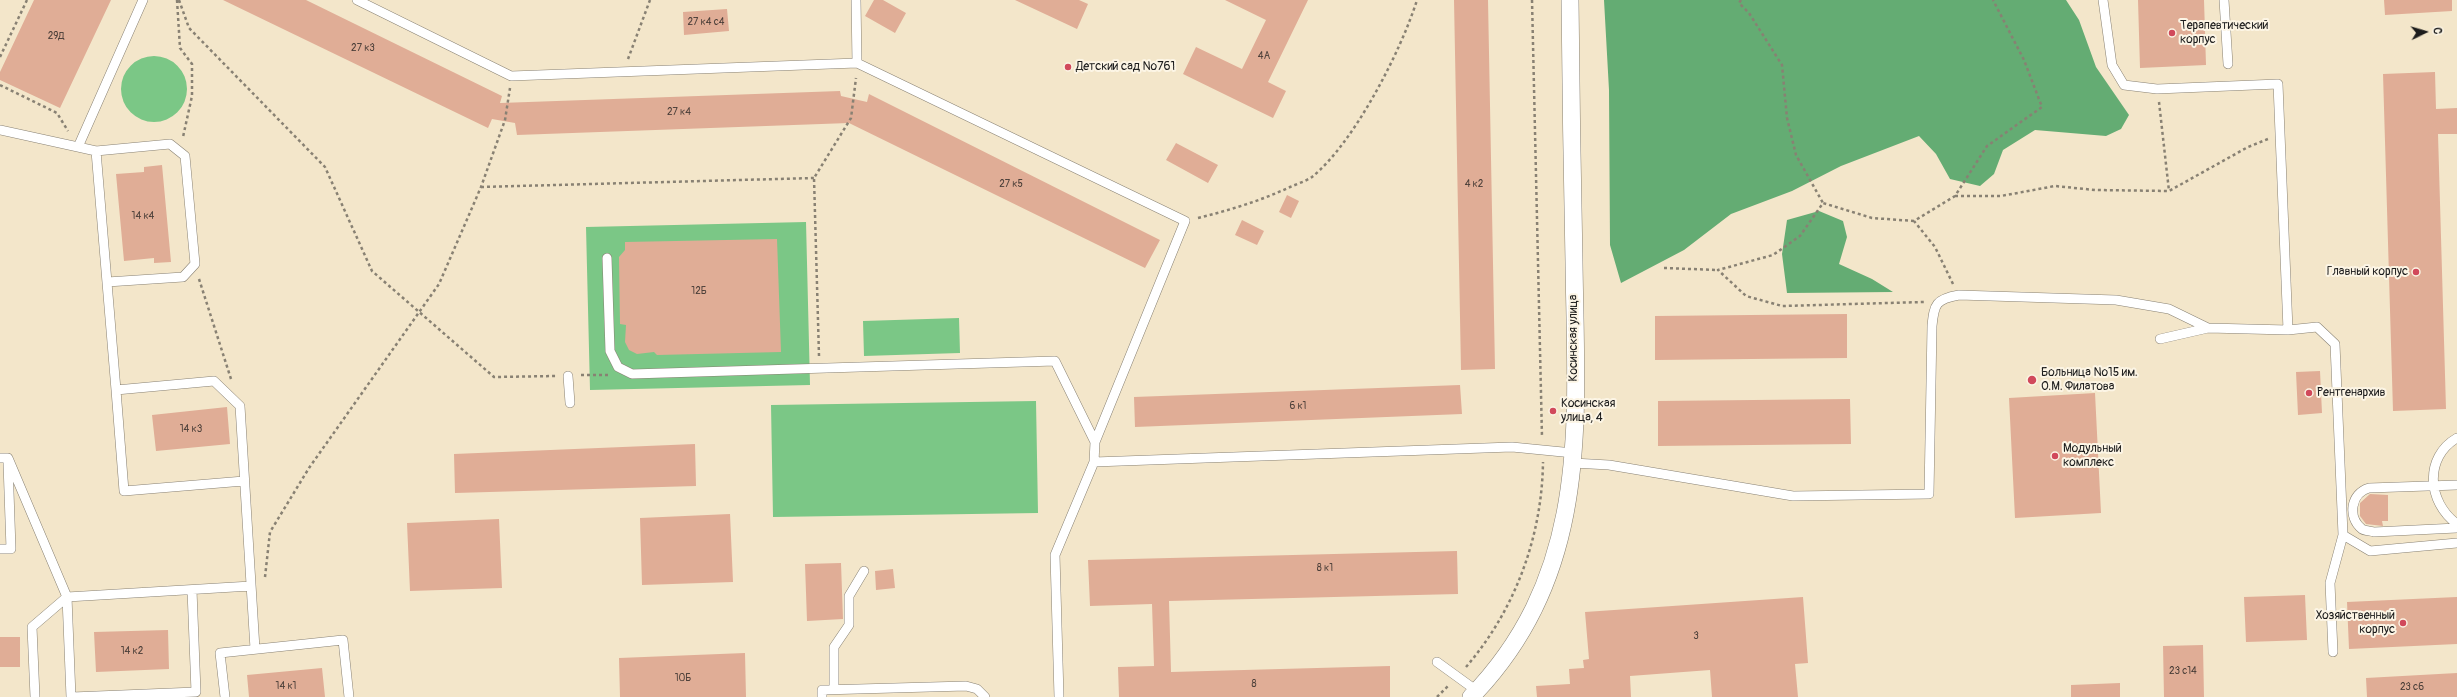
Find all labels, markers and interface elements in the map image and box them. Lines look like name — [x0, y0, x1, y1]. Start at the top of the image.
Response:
north arrow — [2405, 12, 2445, 52]
house number: 27 к4 с4 — [687, 16, 725, 28]
place label: Терапевтический корпус — [2180, 19, 2268, 47]
text: С — [2431, 27, 2444, 35]
marker: Терапевтический корпус — [2167, 28, 2177, 38]
house number: 29Д — [48, 30, 64, 42]
house number: 27 к3 — [351, 42, 375, 54]
house number: 4А — [1258, 50, 1270, 62]
place label: Детский сад №761 — [1076, 60, 1175, 74]
marker: Детский сад №761 — [1063, 62, 1073, 72]
house number: 27 к4 — [667, 106, 691, 118]
house number: 27 к5 — [999, 178, 1023, 190]
house number: 4 к2 — [1465, 178, 1483, 190]
house number: 14 к4 — [132, 210, 154, 222]
place label: Главный корпус — [2327, 265, 2408, 279]
marker: Главный корпус — [2411, 267, 2421, 277]
house number: 12Б — [691, 285, 707, 297]
street label: Косинская улица — [1567, 295, 1581, 381]
place label: Больница №15 им. О.М. Филатова — [2041, 366, 2138, 394]
marker: Больница №15 им. О.М. Филатова — [2026, 374, 2038, 386]
place label: Рентгенархив — [2317, 386, 2385, 400]
marker: Рентгенархив — [2304, 388, 2314, 398]
place label: Косинская улица, 4 — [1561, 397, 1615, 425]
house number: 6 к1 — [1289, 400, 1307, 412]
marker: Косинская улица, 4 — [1548, 406, 1558, 416]
house number: 14 к3 — [180, 423, 202, 435]
place label: Модульный комплекс — [2063, 442, 2122, 470]
marker: Модульный комплекс — [2050, 451, 2060, 461]
house number: 8 к1 — [1317, 562, 1333, 574]
place label: Хозяйственный корпус — [2316, 609, 2395, 637]
marker: Хозяйственный корпус — [2398, 618, 2408, 628]
house number: 3 — [1693, 630, 1699, 642]
house number: 14 к2 — [121, 645, 143, 657]
house number: 23 с14 — [2169, 665, 2197, 677]
house number: 10Б — [675, 672, 691, 684]
house number: 8 — [1251, 678, 1257, 690]
house number: 14 к1 — [276, 680, 296, 692]
house number: 23 с6 — [2400, 681, 2424, 693]

